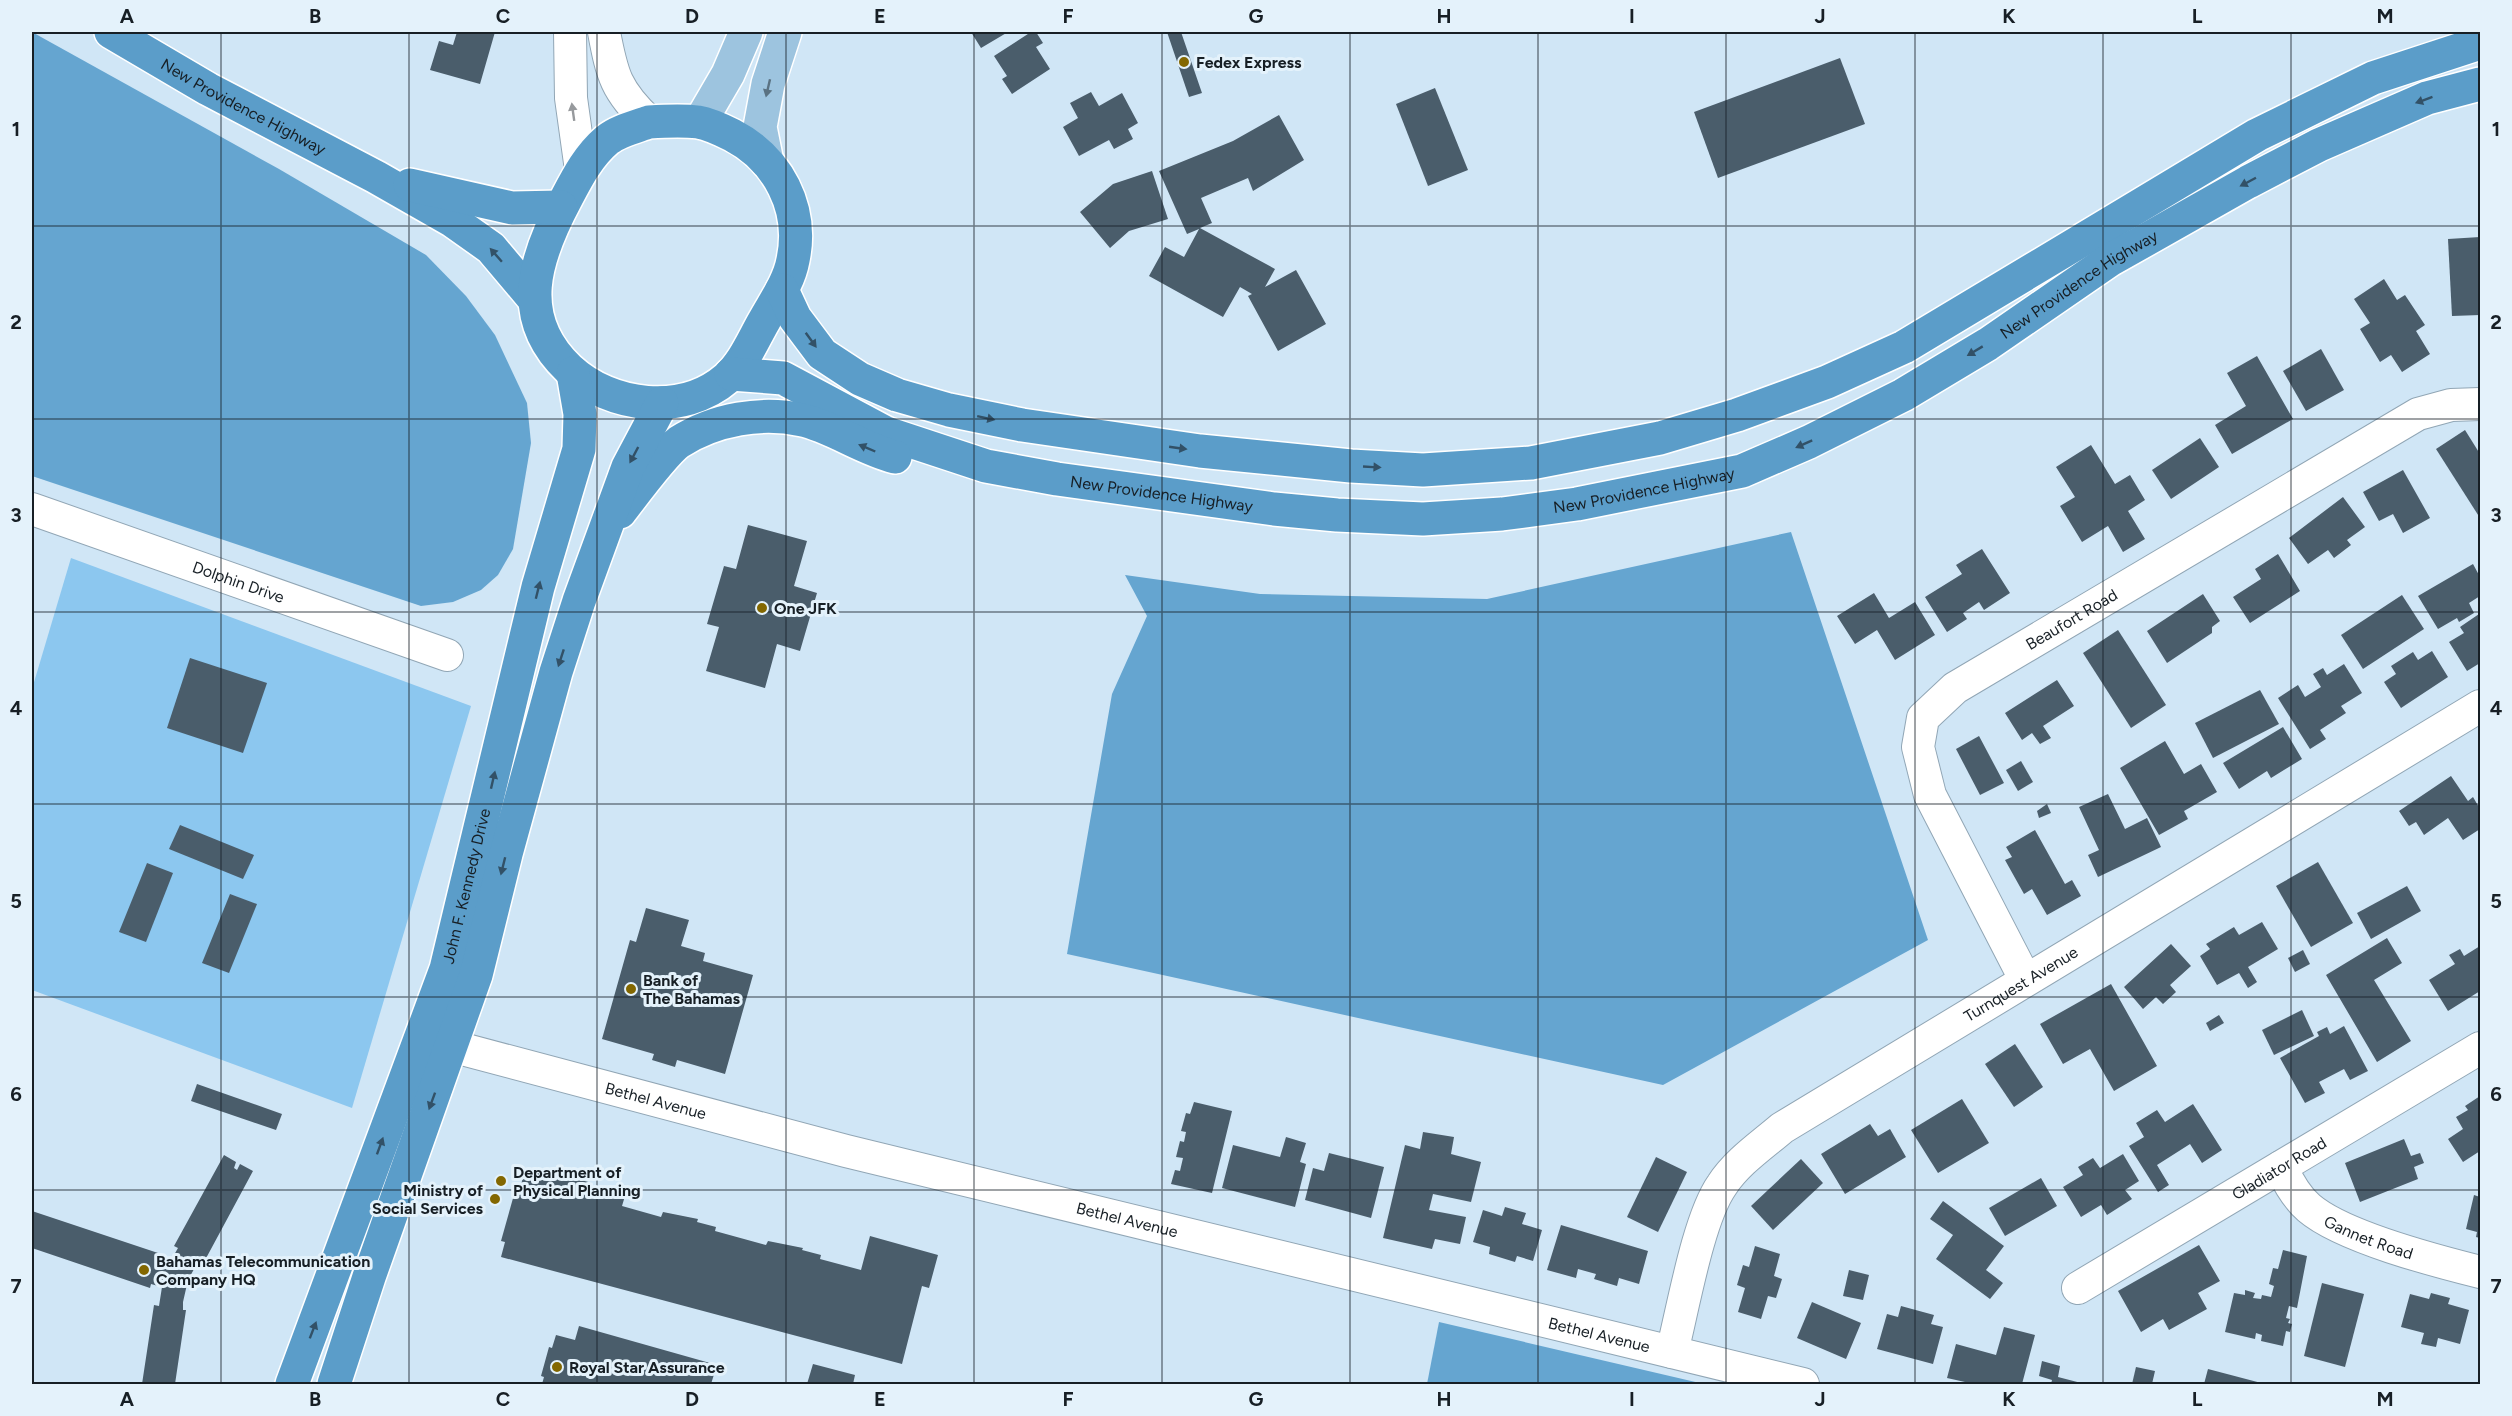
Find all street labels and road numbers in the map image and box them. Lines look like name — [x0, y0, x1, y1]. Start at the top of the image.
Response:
street label: New Providence Highway — [158, 54, 330, 159]
street label: New Providence Highway — [1996, 225, 2161, 342]
street label: New Providence Highway — [1552, 463, 1737, 517]
street label: New Providence Highway — [1069, 471, 1255, 516]
street label: Dolphin Drive — [190, 557, 287, 607]
street label: Beaufort Road — [2022, 585, 2121, 654]
street label: John F. Kennedy Drive — [438, 806, 494, 966]
street label: Turnquest Avenue — [1960, 942, 2081, 1025]
street label: Bethel Avenue — [603, 1078, 709, 1123]
street label: Gladiator Road — [2228, 1133, 2330, 1204]
street label: Bethel Avenue — [1074, 1198, 1180, 1241]
street label: Gannet Road — [2321, 1211, 2416, 1263]
street label: Bethel Avenue — [1547, 1313, 1652, 1356]

